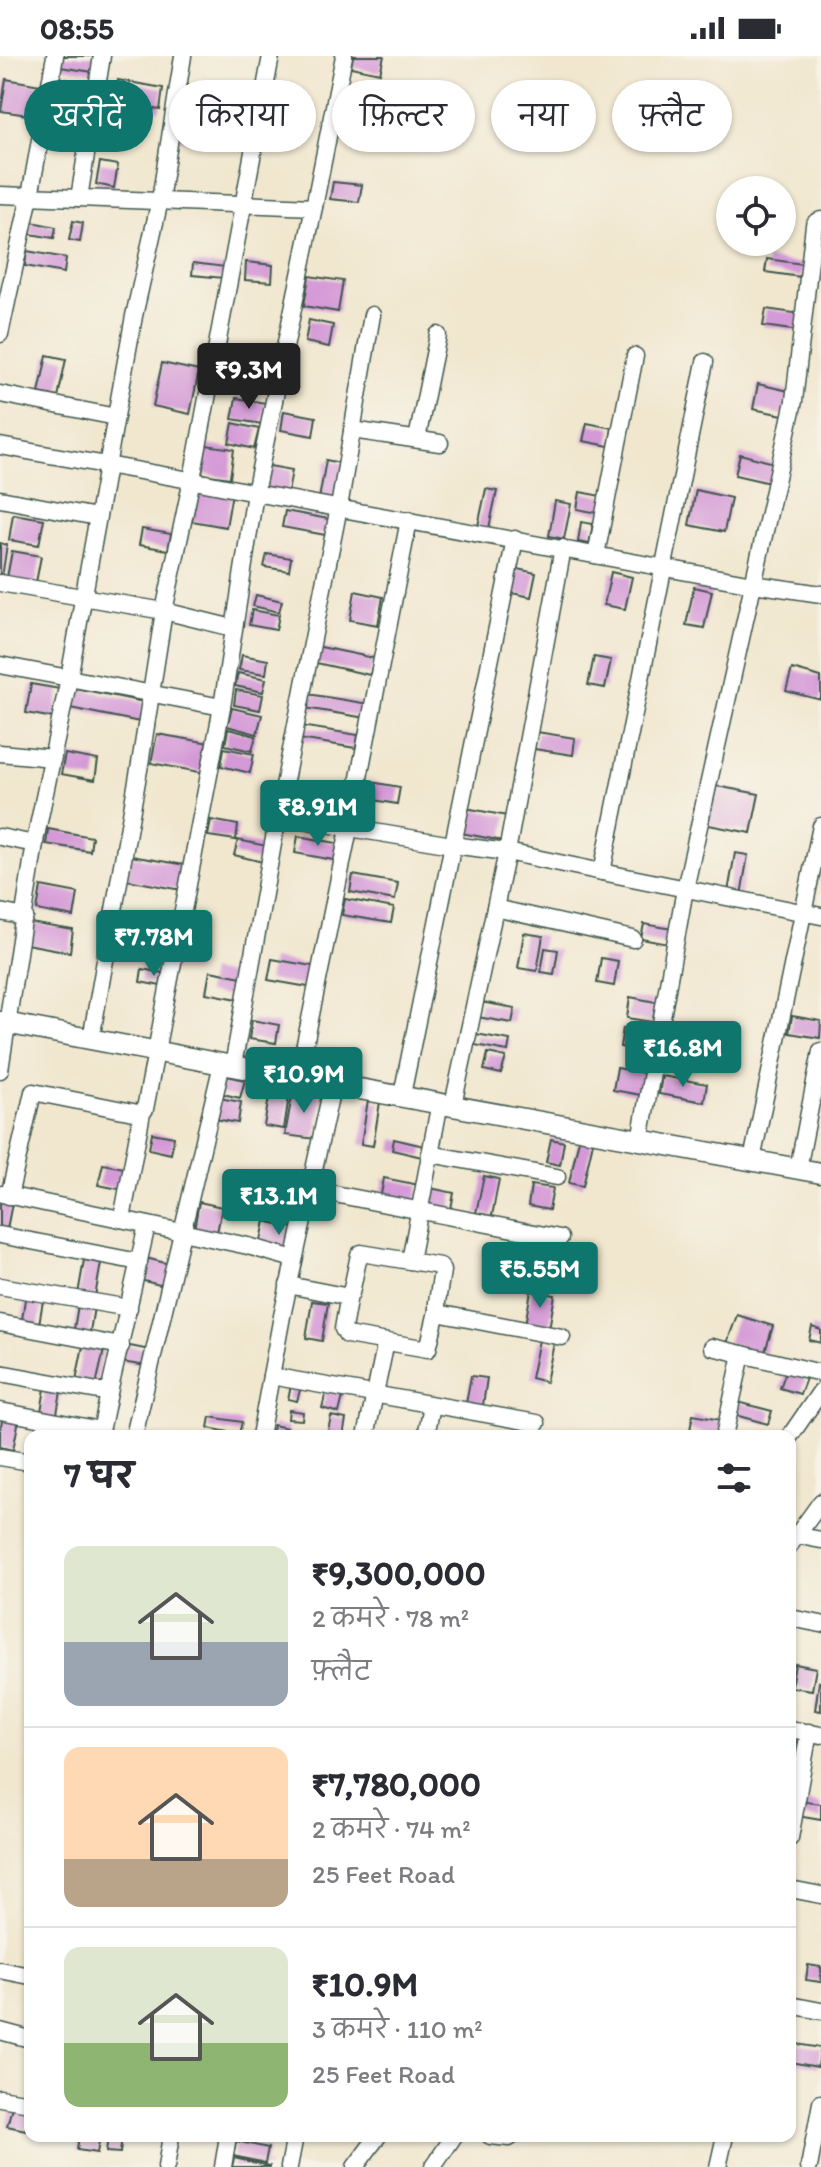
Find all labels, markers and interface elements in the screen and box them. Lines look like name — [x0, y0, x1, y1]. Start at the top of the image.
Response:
text: 08:55 — [40, 10, 114, 47]
chip: खरीदें — [24, 80, 153, 152]
chip: किराया — [169, 80, 316, 152]
chip: फ़िल्टर — [332, 80, 475, 152]
chip: नया — [491, 80, 596, 152]
chip: फ़्लैट — [612, 80, 732, 152]
map controls — [716, 176, 796, 256]
button: locate — [716, 176, 796, 256]
pin: ₹9.3M — [193, 343, 305, 411]
text: ₹9.3M — [215, 353, 283, 385]
pin: ₹8.91M — [253, 780, 383, 848]
text: ₹8.91M — [278, 790, 358, 822]
pin: ₹7.78M — [89, 910, 219, 978]
text: ₹7.78M — [114, 920, 194, 952]
pin: ₹16.8M — [618, 1021, 748, 1089]
text: ₹16.8M — [643, 1031, 723, 1063]
pin: ₹10.9M — [239, 1047, 369, 1115]
text: ₹10.9M — [263, 1057, 345, 1089]
pin: ₹13.1M — [214, 1169, 344, 1237]
text: ₹13.1M — [240, 1179, 318, 1211]
pin: ₹5.55M — [475, 1242, 605, 1310]
text: ₹5.55M — [500, 1252, 580, 1284]
text: 7 घर — [64, 1455, 134, 1496]
icon: filters — [712, 1456, 756, 1500]
text: ₹9,300,000 — [312, 1553, 486, 1594]
icon: home — [128, 1578, 224, 1674]
text: 2 कमरे · 78 m² — [312, 1602, 469, 1634]
text: फ़्लैट — [312, 1655, 371, 1687]
text: ₹7,780,000 — [312, 1764, 481, 1805]
icon: home — [128, 1779, 224, 1875]
text: 2 कमरे · 74 m² — [312, 1813, 471, 1845]
text: 25 Feet Road — [312, 1858, 455, 1890]
text: ₹10.9M — [312, 1964, 418, 2005]
icon: home — [128, 1979, 224, 2075]
text: 3 कमरे · 110 m² — [312, 2013, 483, 2045]
text: 25 Feet Road — [312, 2058, 455, 2090]

